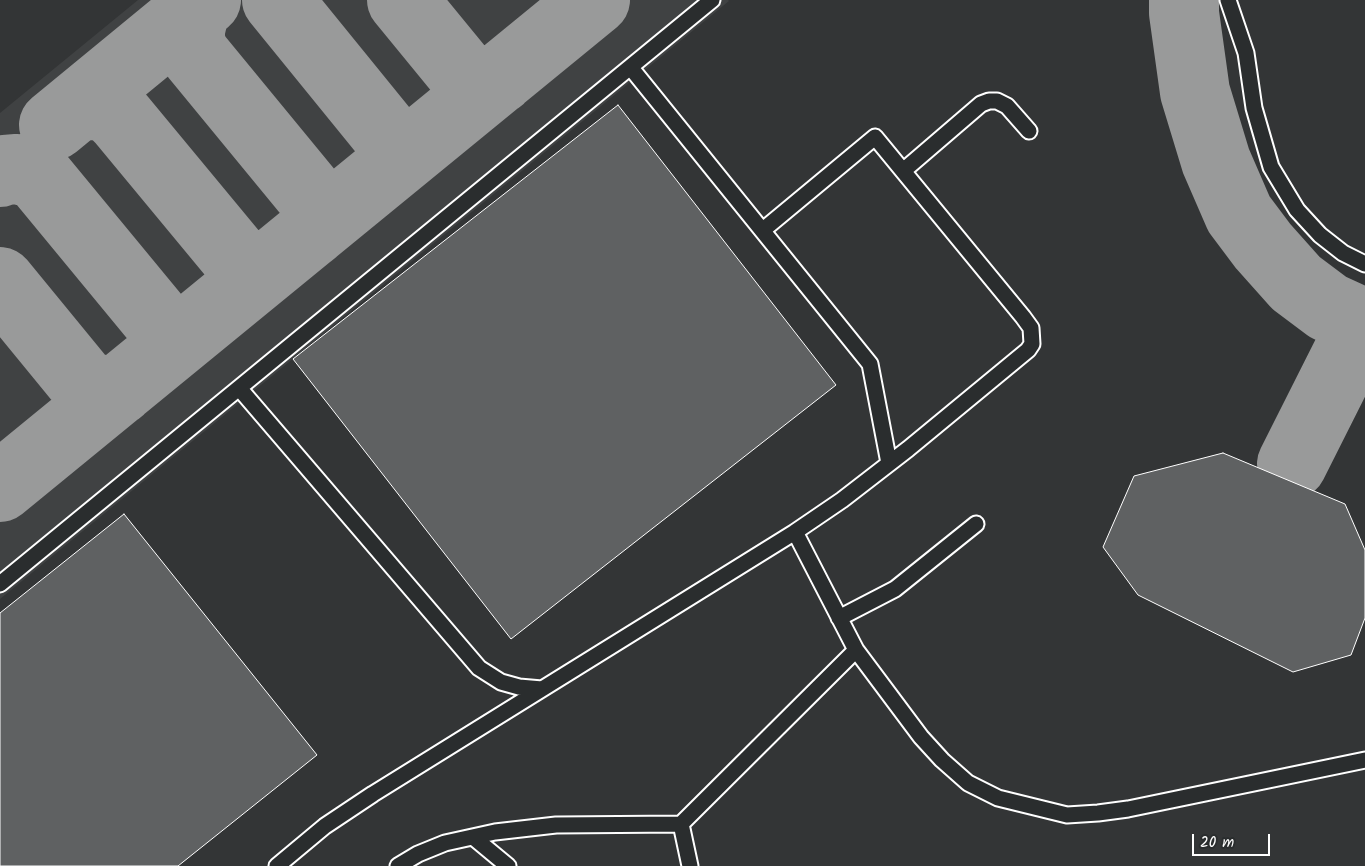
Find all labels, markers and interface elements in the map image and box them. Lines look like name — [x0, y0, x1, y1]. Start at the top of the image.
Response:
scale bar — [1195, 824, 1272, 856]
text: 20 m — [1200, 831, 1234, 855]

